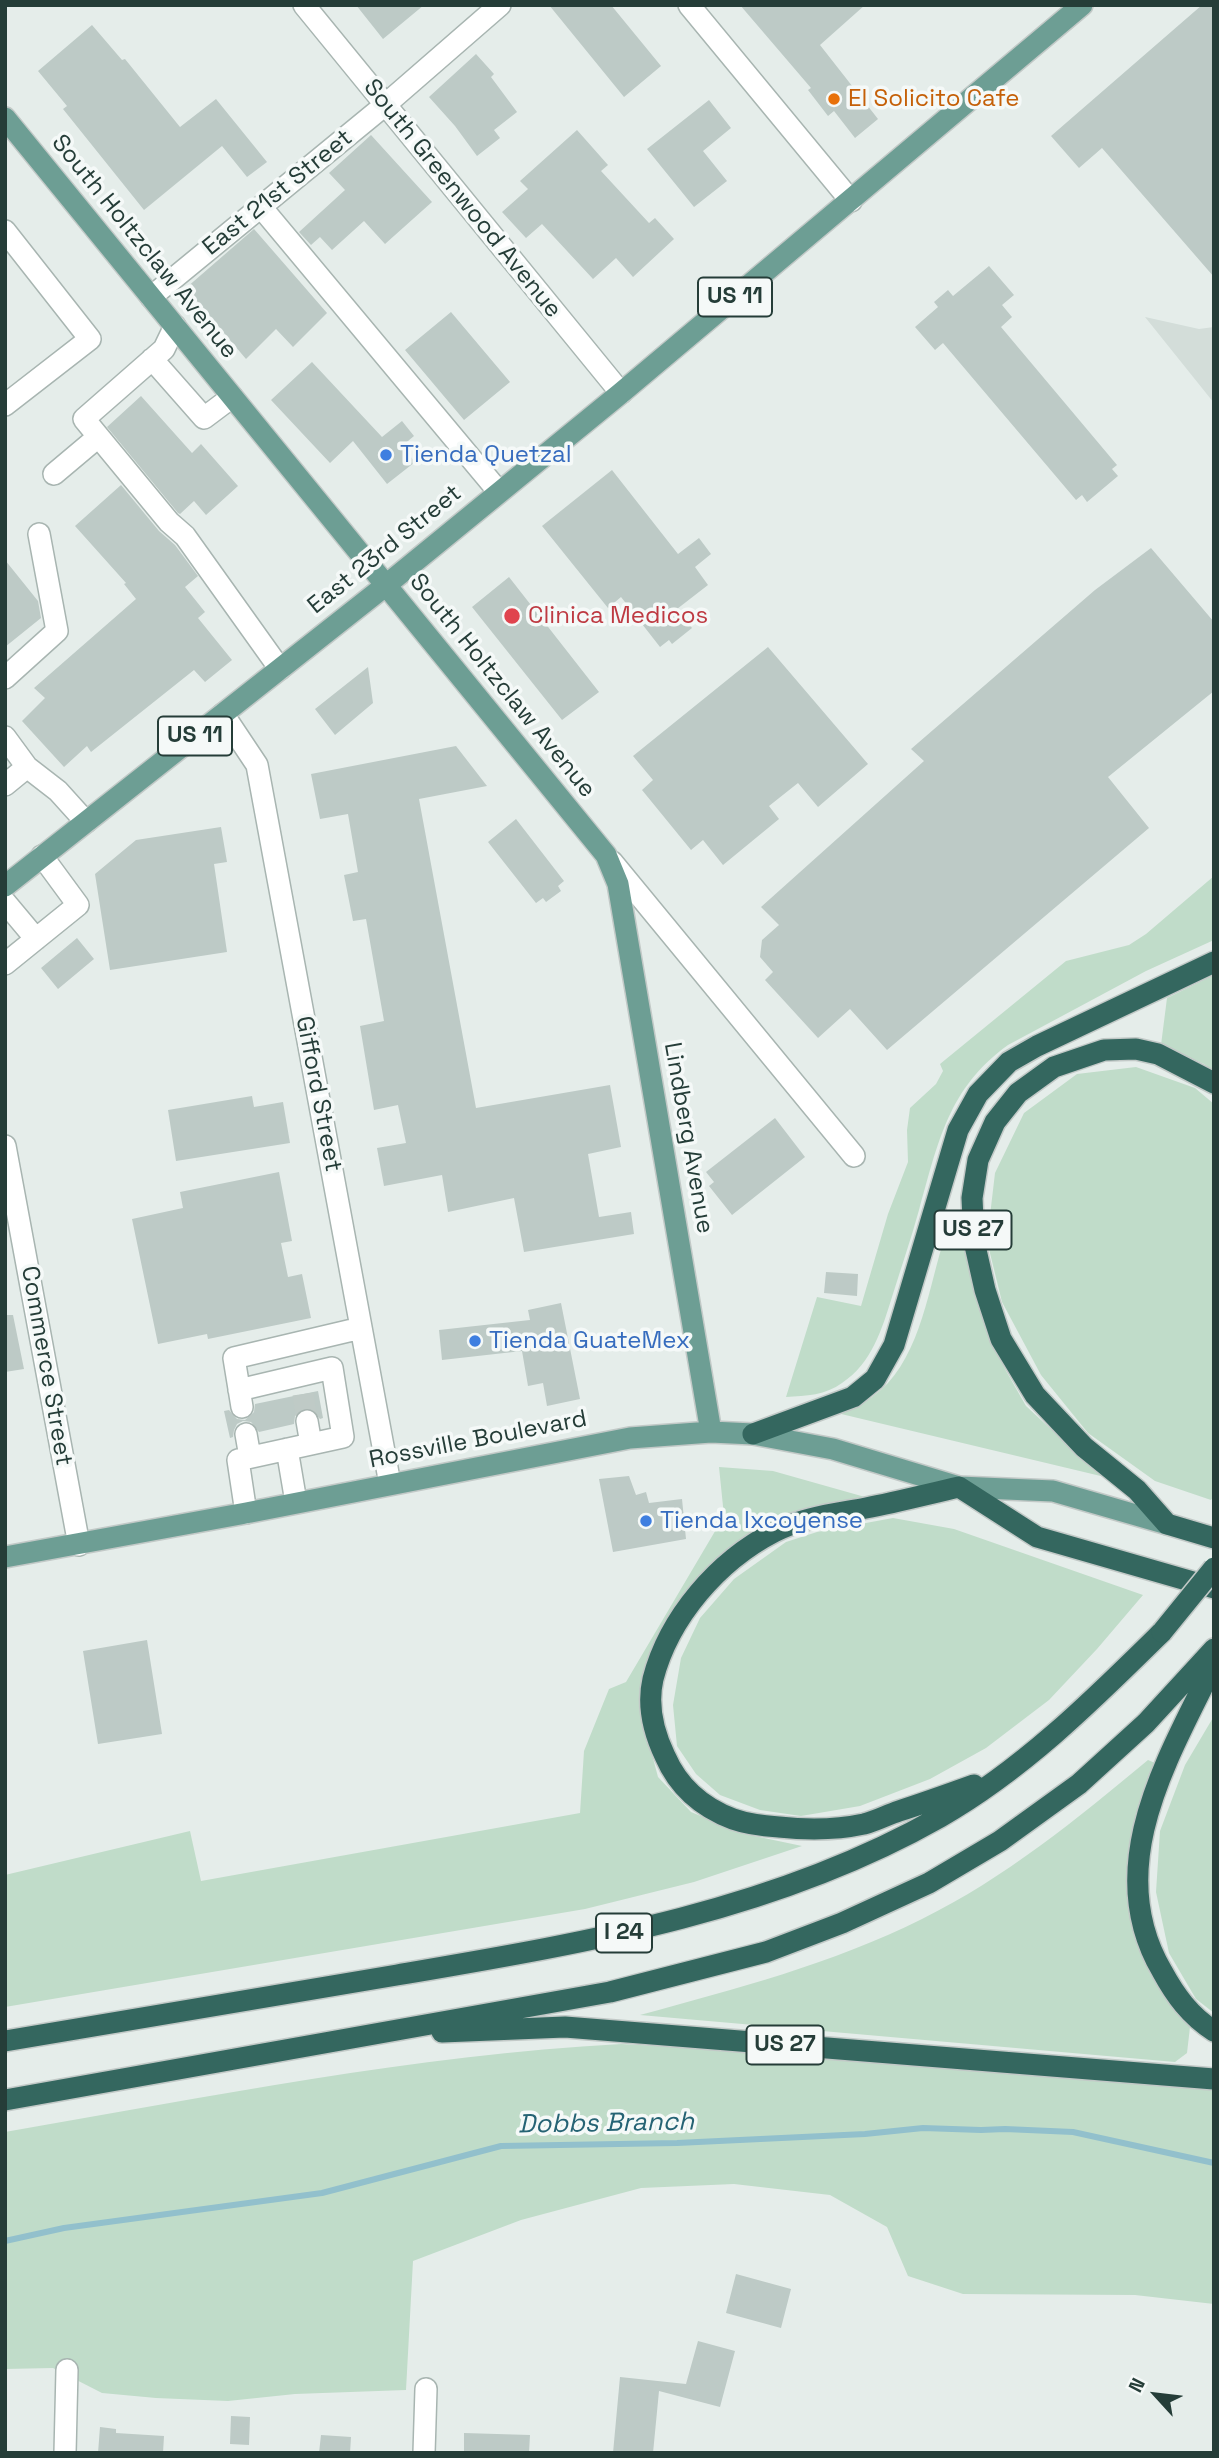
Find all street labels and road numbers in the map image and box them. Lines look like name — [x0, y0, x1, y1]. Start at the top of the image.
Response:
street label: South Greenwood Avenue — [357, 74, 567, 324]
street label: East 21st Street — [197, 124, 359, 262]
street label: South Holtzclaw Avenue — [45, 129, 243, 365]
road number: US 11 — [698, 278, 772, 316]
street label: East 23rd Street — [302, 479, 468, 621]
street label: South Holtzclaw Avenue — [403, 568, 601, 804]
road number: US 11 — [158, 716, 232, 756]
street label: Gifford Street — [289, 1014, 347, 1174]
street label: Lindberg Avenue — [657, 1040, 719, 1236]
road number: US 27 — [934, 1210, 1012, 1250]
street label: Commerce Street — [14, 1264, 78, 1468]
street label: Rossville Boulevard — [367, 1405, 589, 1475]
road number: I 24 — [596, 1914, 652, 1952]
road number: US 27 — [746, 2026, 824, 2064]

